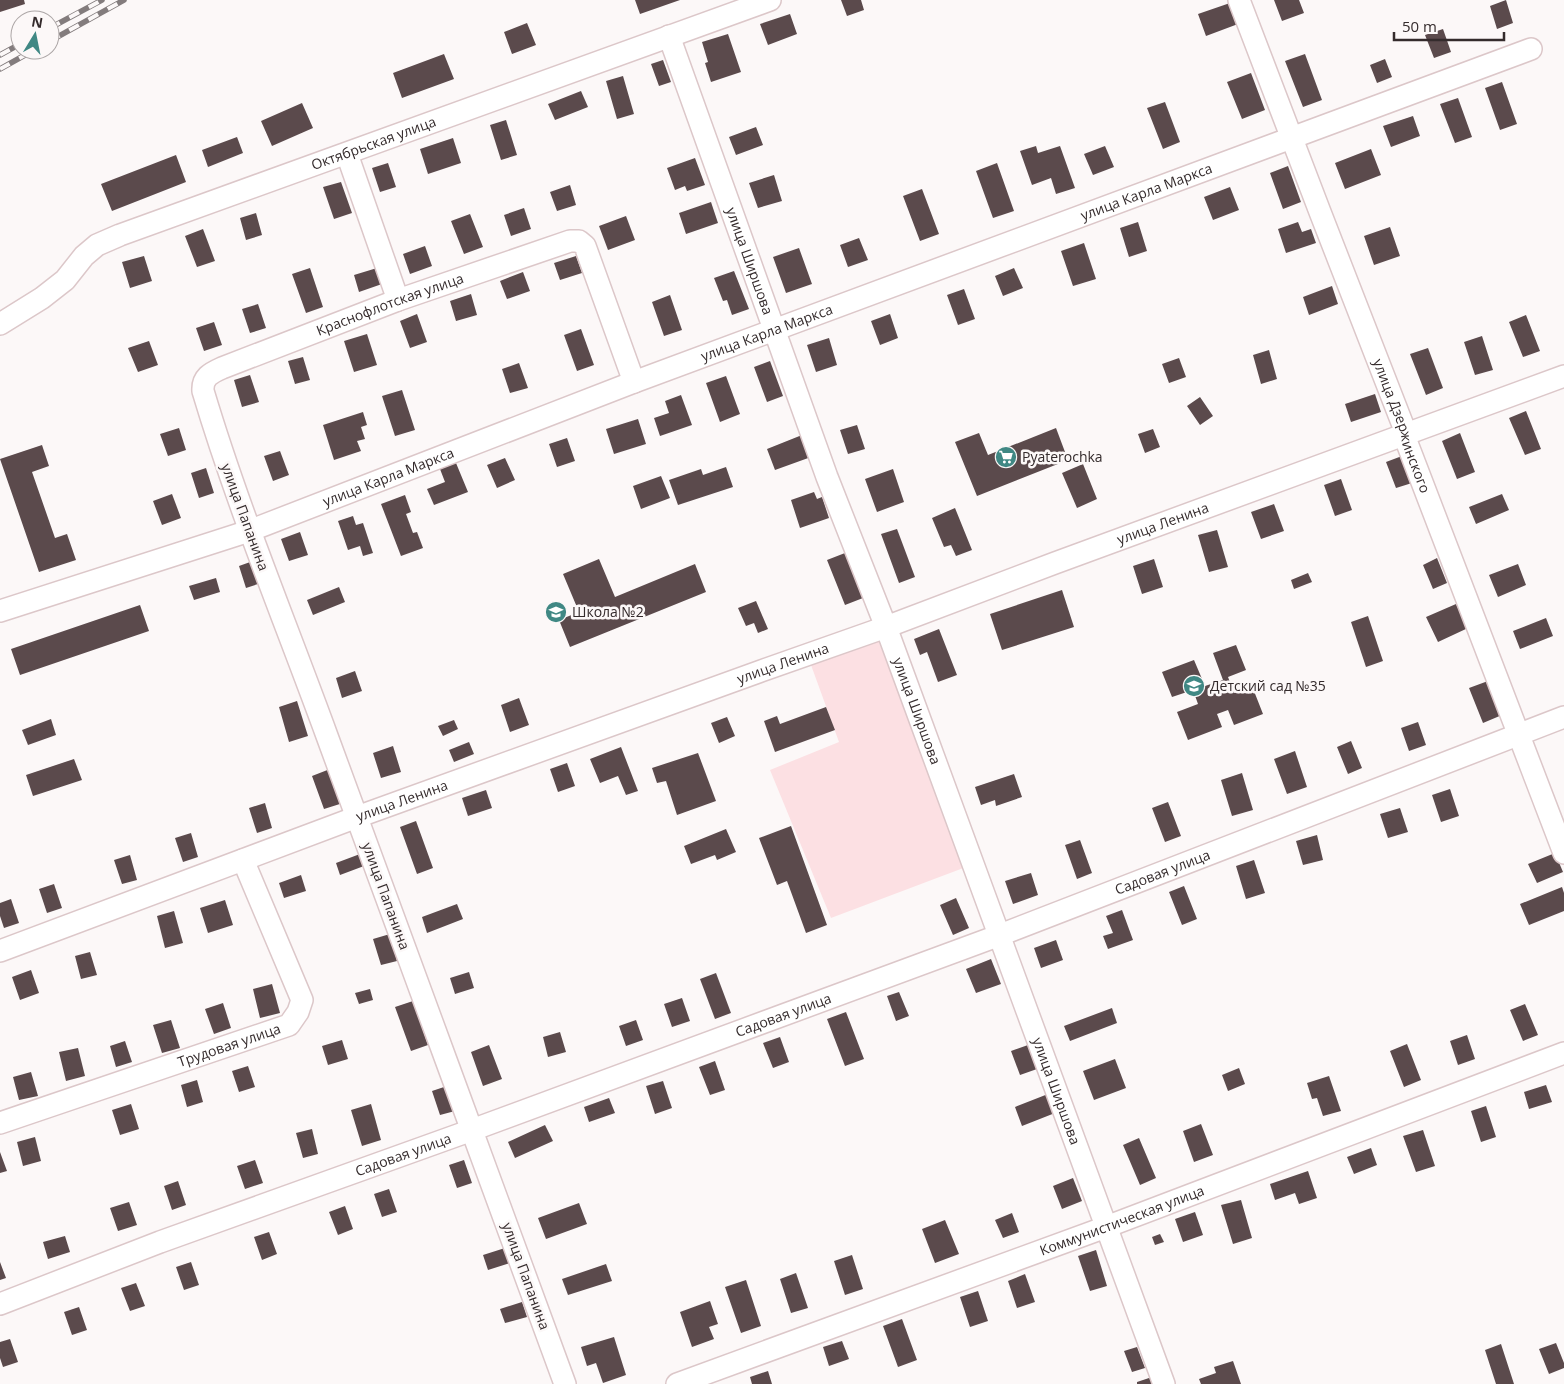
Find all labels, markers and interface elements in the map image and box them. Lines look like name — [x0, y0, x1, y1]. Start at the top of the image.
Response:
north arrow — [10, 10, 60, 60]
scale bar — [1394, 10, 1504, 42]
text: N — [30, 11, 45, 32]
text: 50 m — [1402, 16, 1437, 36]
street label: Октябрьская улица — [308, 112, 438, 174]
street label: улица Карла Маркса — [1078, 158, 1215, 224]
street label: улица Ширшова — [722, 205, 778, 317]
street label: Краснофлотская улица — [313, 268, 466, 340]
street label: улица Карла Маркса — [698, 299, 835, 365]
street label: улица Дзержинского — [1369, 356, 1435, 496]
street label: улица Карла Маркса — [320, 443, 457, 511]
supermarket icon: Pyaterochka — [994, 445, 1018, 469]
place label: Pyaterochka — [1022, 447, 1103, 466]
street label: улица Папанина — [217, 461, 274, 573]
street label: улица Ленина — [1114, 497, 1211, 548]
school or university icon: Школа №2 — [544, 600, 568, 624]
place label: Школа №2 — [572, 602, 644, 621]
street label: улица Ленина — [734, 638, 831, 688]
street label: улица Ширшова — [889, 655, 946, 767]
school or university icon: Детский сад №35 — [1182, 674, 1206, 698]
place label: Детский сад №35 — [1210, 676, 1326, 695]
street label: улица Ленина — [353, 775, 450, 826]
street label: улица Папанина — [358, 840, 415, 952]
street label: Садовая улица — [1112, 845, 1213, 899]
street label: Садовая улица — [733, 988, 834, 1041]
street label: Трудовая улица — [175, 1019, 283, 1071]
street label: улица Ширшова — [1029, 1035, 1085, 1147]
street label: Садовая улица — [352, 1128, 454, 1180]
street label: Коммунистическая улица — [1037, 1181, 1207, 1260]
street label: улица Папанина — [498, 1220, 555, 1332]

